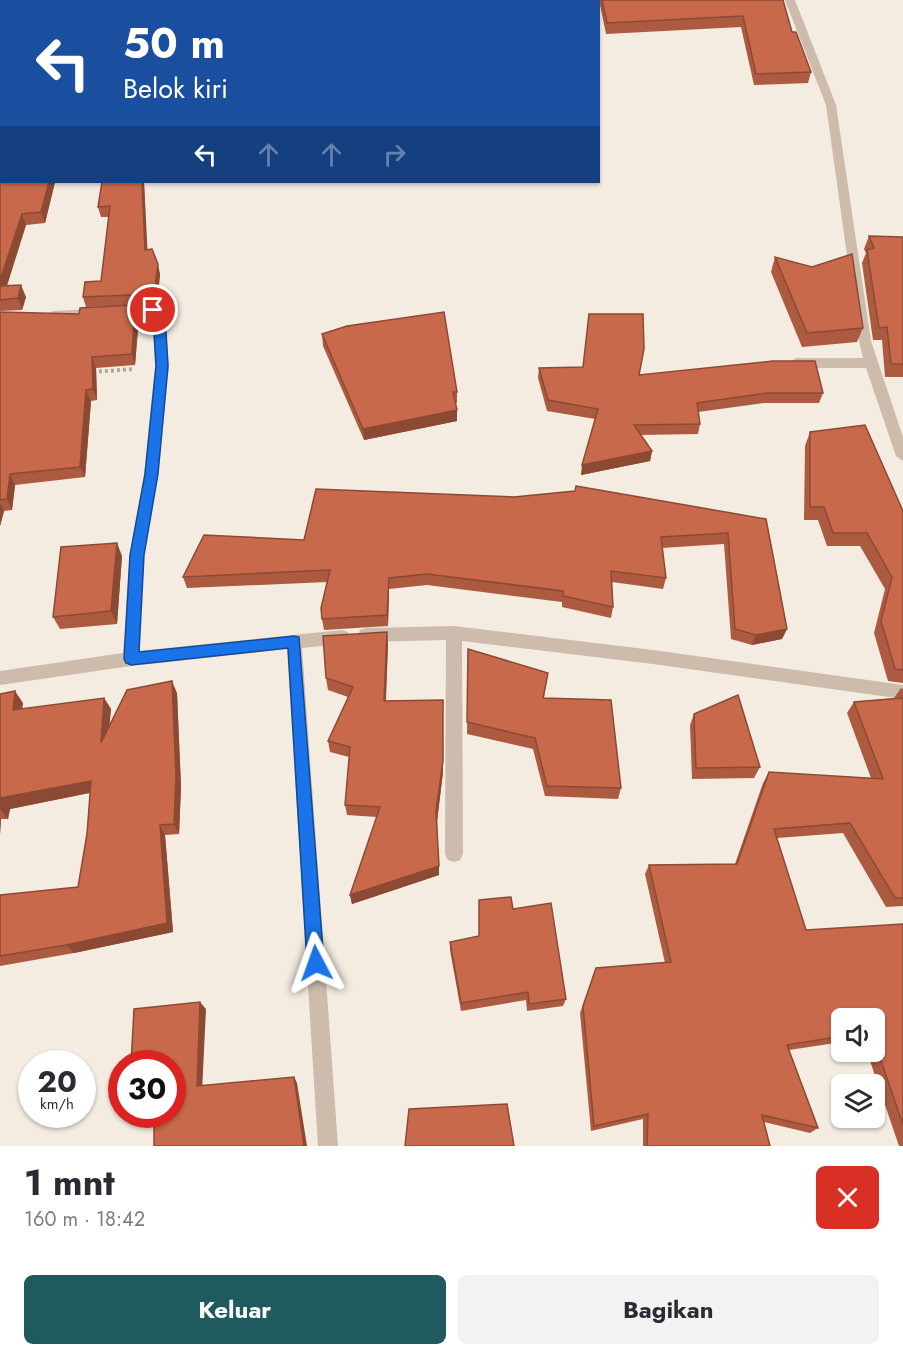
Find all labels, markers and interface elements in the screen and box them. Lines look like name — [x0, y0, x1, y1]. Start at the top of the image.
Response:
text: 50 m — [123, 13, 225, 74]
icon: left — [24, 24, 102, 102]
text: Belok kiri — [123, 69, 228, 108]
icon: left — [189, 138, 222, 171]
icon: ahead — [252, 138, 285, 171]
icon: ahead — [315, 138, 348, 171]
icon: right — [378, 138, 411, 171]
pin — [127, 284, 178, 335]
icon: arrive — [136, 293, 169, 326]
position arrow — [284, 931, 348, 995]
map controls — [831, 1008, 885, 1128]
button: sound — [831, 1008, 885, 1062]
speed limit sign: 30 — [108, 1050, 186, 1128]
text: 20 — [37, 1060, 77, 1103]
button: layers — [831, 1074, 885, 1128]
text: km/h — [40, 1093, 74, 1115]
text: 1 mnt — [24, 1156, 115, 1208]
button: close — [816, 1166, 879, 1229]
text: 160 m · 18:42 — [24, 1205, 145, 1234]
button: Keluar — [24, 1275, 446, 1344]
button: Bagikan — [458, 1275, 879, 1344]

